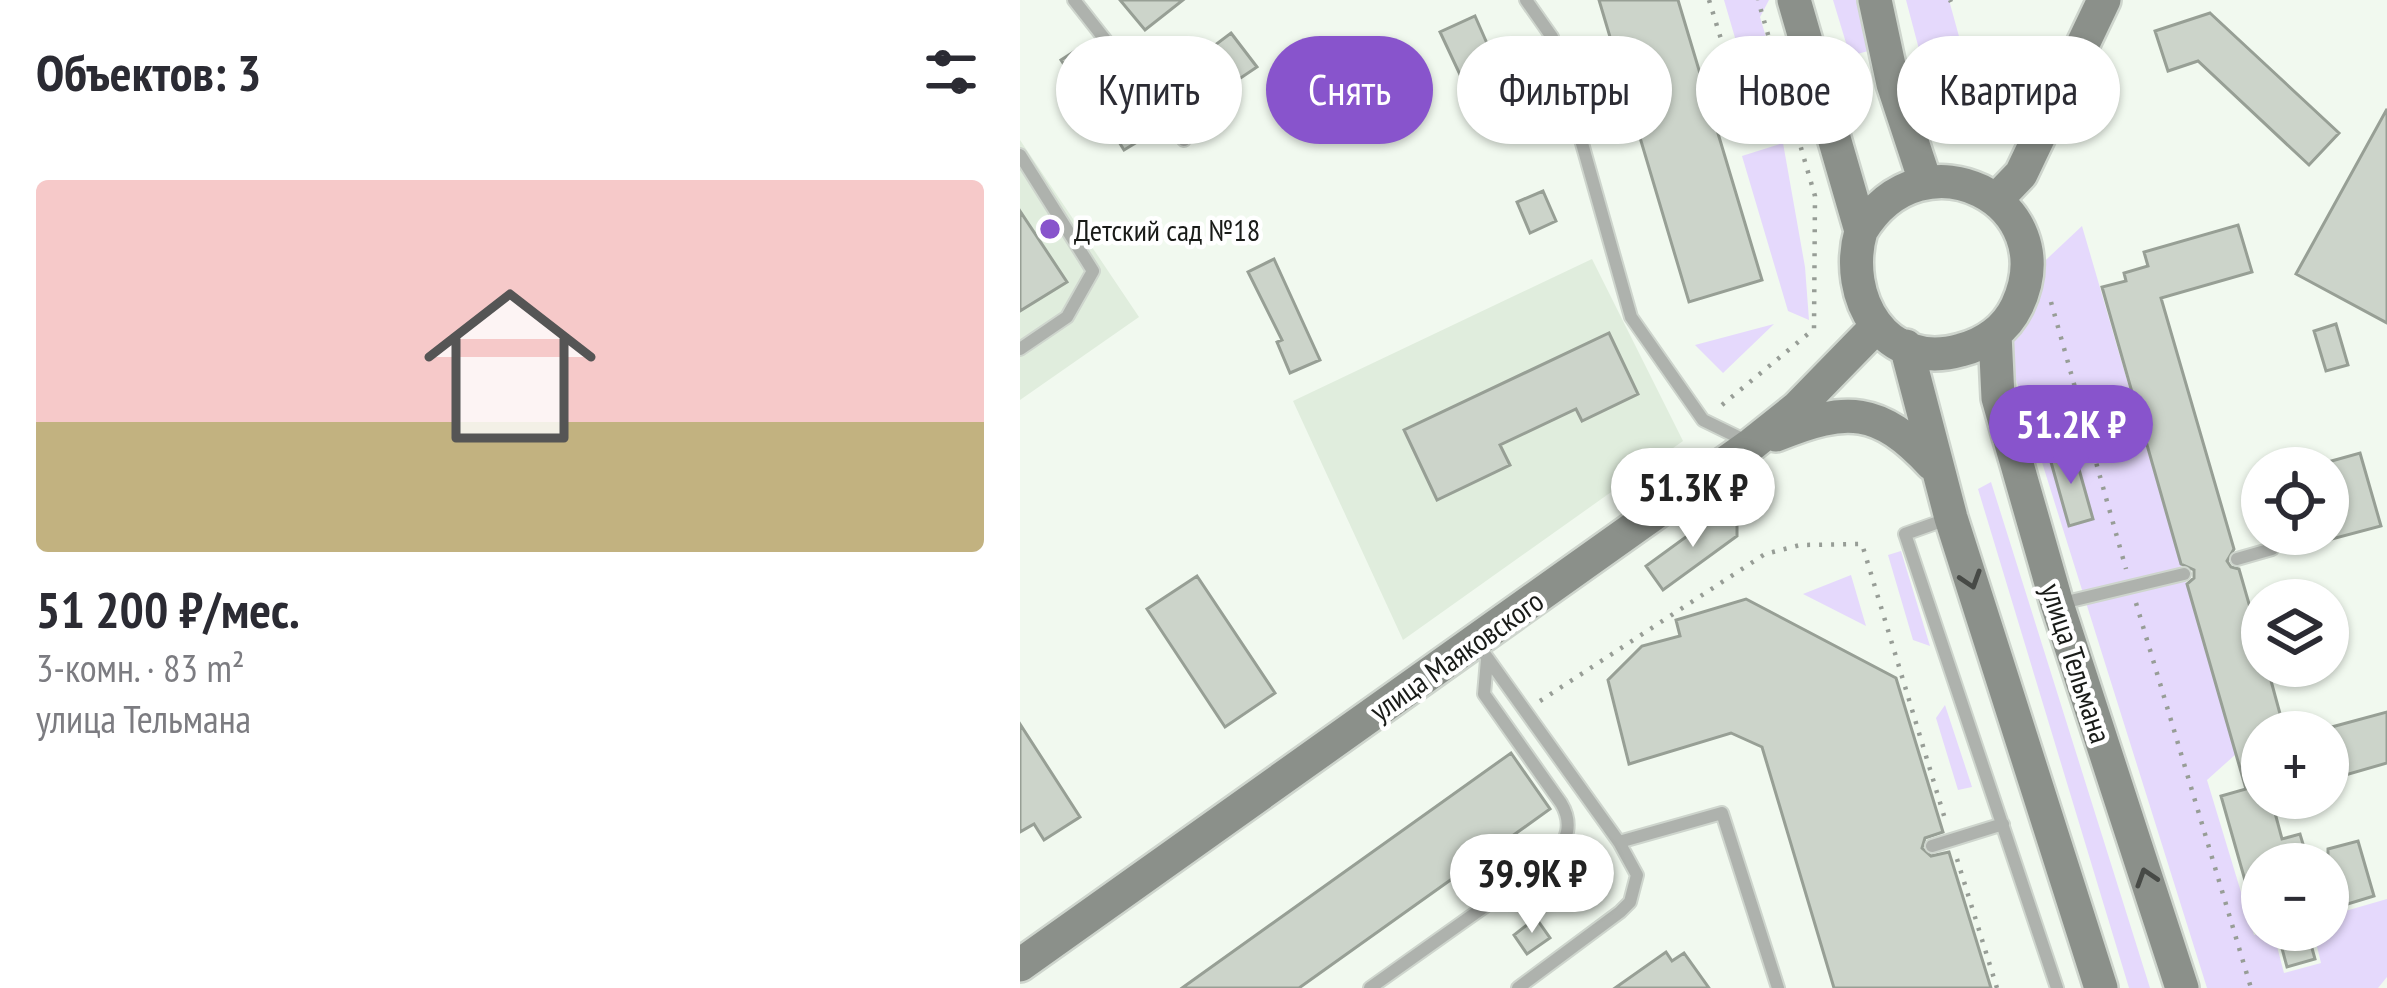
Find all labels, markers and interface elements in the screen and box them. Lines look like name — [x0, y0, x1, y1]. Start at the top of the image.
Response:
chip: Купить — [1056, 36, 1242, 144]
chip: Снять — [1266, 36, 1433, 144]
chip: Фильтры — [1457, 36, 1672, 144]
chip: Новое — [1696, 36, 1873, 144]
chip: Квартира — [1897, 36, 2120, 144]
text: Объектов: 3 — [36, 39, 261, 105]
icon: filters — [918, 39, 984, 105]
place label: Детский сад №18 — [1074, 210, 1260, 249]
marker: Детский сад №18 — [1037, 216, 1063, 242]
icon: home — [402, 258, 618, 474]
pin: 51.2K ₽ — [1960, 385, 2182, 487]
text: 51.2K ₽ — [2016, 398, 2126, 449]
map controls — [2241, 447, 2349, 951]
button: locate — [2241, 447, 2349, 555]
pin: 51.3K ₽ — [1582, 448, 1804, 550]
text: 51.3K ₽ — [1638, 461, 1748, 512]
one-way arrow — [1956, 569, 1981, 590]
text: 51 200 ₽/мес. — [36, 576, 300, 642]
street label: улица Тельмана — [2033, 578, 2121, 748]
button: layers — [2241, 579, 2349, 687]
street label: улица Маяковского — [1361, 581, 1551, 729]
text: 3-комн. · 83 m² — [36, 642, 245, 693]
text: улица Тельмана — [36, 693, 251, 744]
button: + — [2241, 711, 2349, 819]
pin: 39.9K ₽ — [1421, 834, 1643, 936]
button: − — [2241, 843, 2349, 951]
text: 39.9K ₽ — [1477, 847, 1587, 898]
one-way arrow — [2135, 867, 2160, 888]

